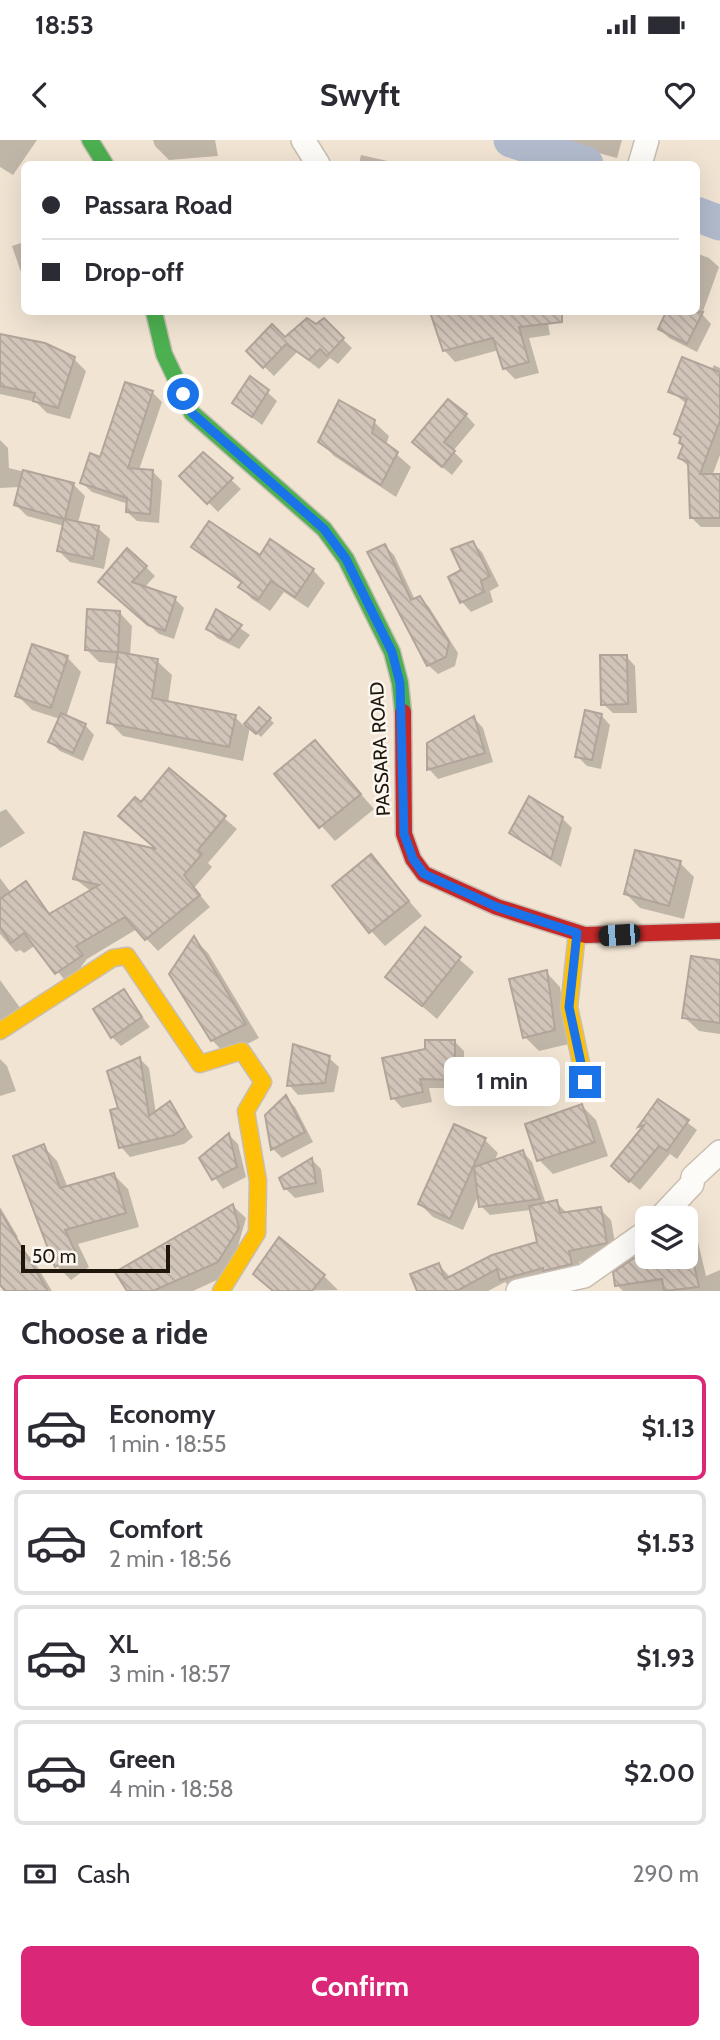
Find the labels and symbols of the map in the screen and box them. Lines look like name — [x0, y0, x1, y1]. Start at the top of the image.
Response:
route start — [167, 378, 199, 410]
street label: PASSARA ROAD — [365, 681, 395, 817]
car — [598, 923, 641, 947]
callout: 1 min — [445, 1058, 560, 1107]
route end — [569, 1066, 601, 1098]
scale bar — [21, 1242, 170, 1274]

